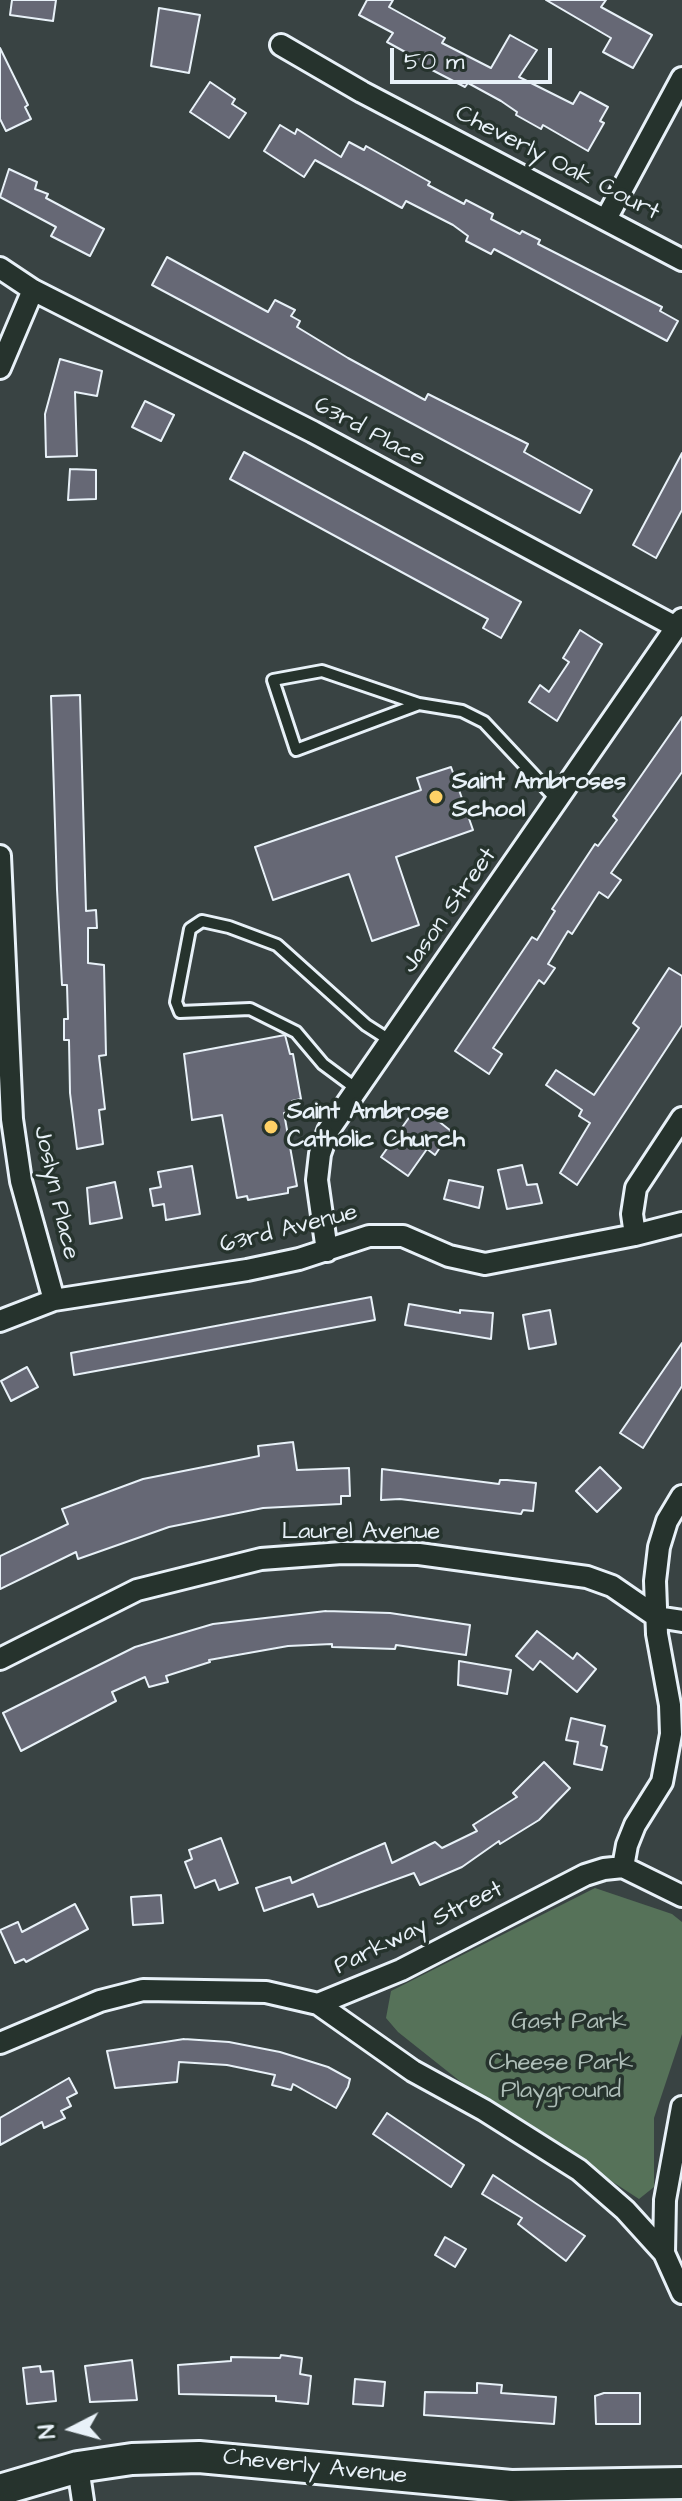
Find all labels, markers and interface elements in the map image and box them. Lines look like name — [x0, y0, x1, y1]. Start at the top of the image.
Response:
scale bar — [394, 32, 556, 82]
text: 50 m — [404, 45, 464, 79]
street label: Cheverly Oak Court — [450, 100, 664, 228]
street label: 63rd Place — [308, 392, 430, 474]
place label: Saint Ambroses School — [452, 769, 626, 825]
marker: Saint Ambroses School — [427, 788, 445, 806]
street label: Jason Street — [396, 843, 504, 979]
place label: Saint Ambrose Catholic Church — [287, 1099, 465, 1155]
marker: Saint Ambrose Catholic Church — [262, 1118, 280, 1136]
street label: Joslyn Place — [26, 1123, 84, 1263]
street label: 63rd Avenue — [217, 1199, 361, 1261]
street label: Laurel Avenue — [282, 1519, 440, 1547]
street label: Parkway Street — [330, 1876, 508, 1982]
park label: Gast Park — [511, 2009, 627, 2037]
park label: Cheese Park Playground — [489, 2050, 633, 2106]
north arrow — [32, 2389, 112, 2469]
text: N — [31, 2423, 64, 2440]
street label: Cheverly Avenue — [221, 2444, 409, 2492]

